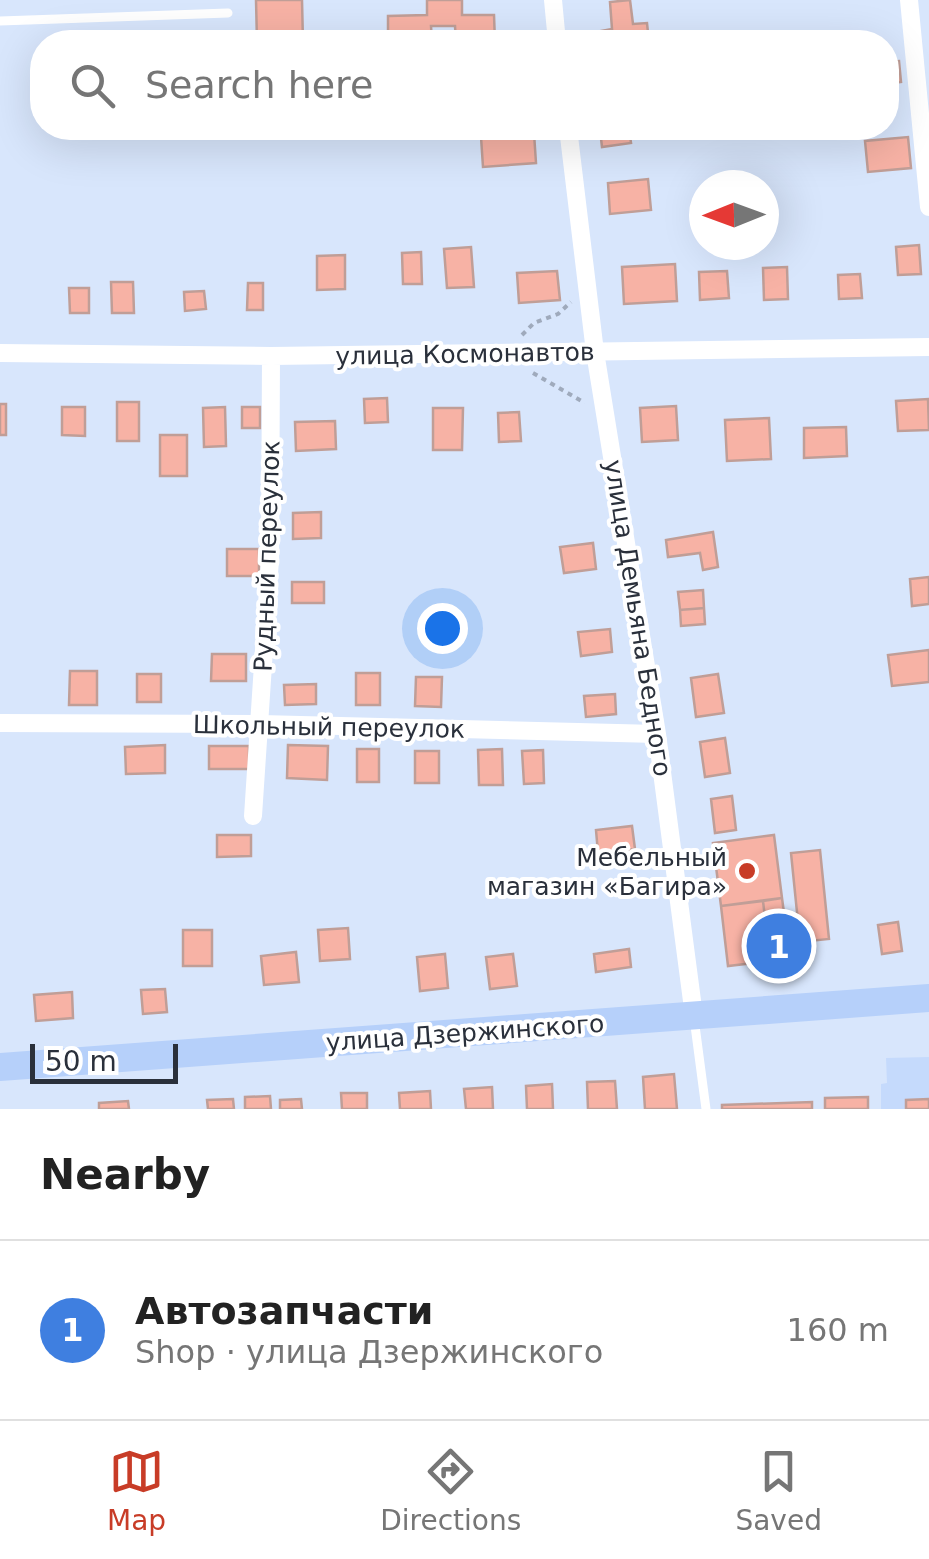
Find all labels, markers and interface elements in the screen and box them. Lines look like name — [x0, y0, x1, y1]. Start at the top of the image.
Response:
search box — [30, 30, 899, 140]
icon: search — [65, 58, 120, 113]
text: Search here — [145, 63, 373, 107]
north arrow — [689, 170, 779, 260]
street label: улица Космонавтов — [335, 337, 595, 371]
street label: Рудный переулок — [248, 440, 286, 672]
street label: улица Демьяна Бедного — [599, 458, 677, 778]
your location — [417, 603, 468, 654]
street label: Школьный переулок — [193, 710, 465, 744]
place label: Мебельный магазин «Багира» — [487, 843, 727, 901]
marker: Мебельный магазин «Багира» — [736, 860, 758, 882]
pin: 1 — [746, 908, 812, 984]
street label: улица Дзержинского — [325, 1009, 605, 1057]
scale bar — [30, 1039, 178, 1084]
text: 50 m — [45, 1045, 117, 1078]
text: Nearby — [40, 1150, 210, 1199]
text: Автозапчасти — [135, 1289, 433, 1333]
text: 1 — [61, 1311, 84, 1349]
text: 160 m — [787, 1311, 889, 1349]
text: Shop · улица Дзержинского — [135, 1333, 603, 1371]
tab: Map — [107, 1444, 166, 1537]
tab: Directions — [380, 1444, 521, 1537]
tab: Saved — [735, 1444, 822, 1537]

